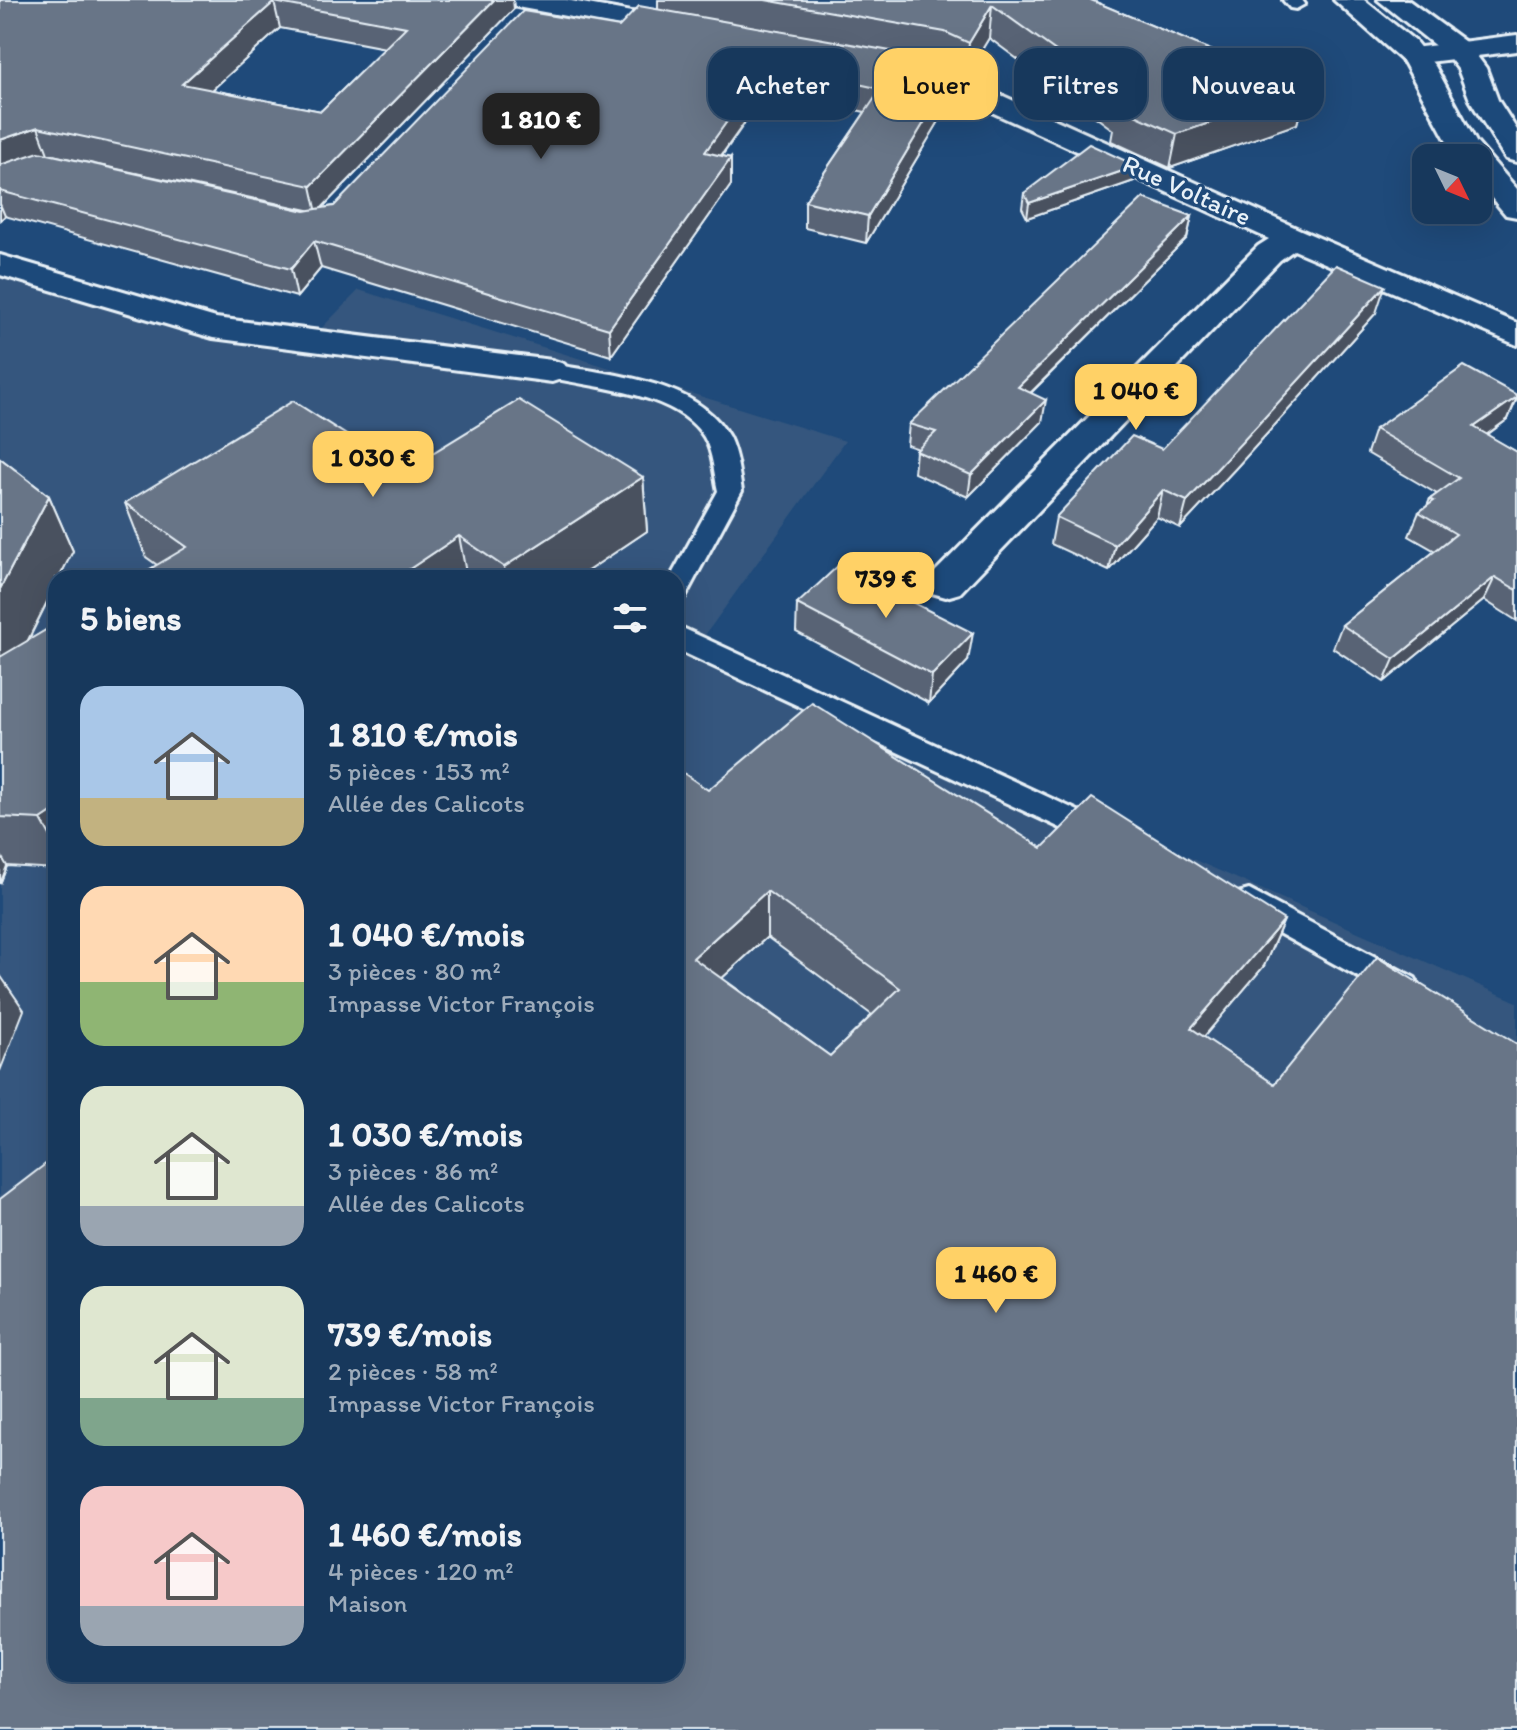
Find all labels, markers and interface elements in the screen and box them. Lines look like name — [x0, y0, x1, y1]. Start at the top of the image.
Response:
chip: Acheter — [708, 48, 858, 120]
chip: Louer — [874, 48, 998, 120]
chip: Filtres — [1014, 48, 1147, 120]
chip: Nouveau — [1163, 48, 1324, 120]
pin: 1 810 € — [467, 93, 615, 161]
text: 1 810 € — [501, 103, 581, 135]
north arrow — [1412, 144, 1492, 224]
map controls — [1412, 144, 1492, 224]
street label: Rue Voltaire — [1118, 148, 1256, 232]
pin: 1 040 € — [1062, 364, 1210, 432]
text: 1 040 € — [1093, 374, 1179, 406]
pin: 1 030 € — [299, 431, 447, 499]
text: 1 030 € — [331, 441, 415, 473]
pin: 739 € — [830, 552, 942, 620]
text: 739 € — [855, 562, 917, 594]
icon: filters — [608, 596, 652, 640]
text: 5 biens — [80, 598, 181, 639]
text: 1 810 €/mois — [328, 714, 518, 755]
icon: home — [144, 718, 240, 814]
text: 5 pièces · 153 m² — [328, 755, 510, 787]
text: Allée des Calicots — [328, 787, 525, 819]
text: 1 040 €/mois — [328, 914, 525, 955]
icon: home — [144, 918, 240, 1014]
text: 3 pièces · 80 m² — [328, 955, 501, 987]
text: Impasse Victor François — [328, 987, 595, 1019]
text: 1 030 €/mois — [328, 1114, 523, 1155]
icon: home — [144, 1118, 240, 1214]
text: 3 pièces · 86 m² — [328, 1155, 498, 1187]
text: Allée des Calicots — [328, 1187, 525, 1219]
pin: 1 460 € — [922, 1247, 1070, 1315]
text: 1 460 € — [954, 1257, 1038, 1289]
text: 739 €/mois — [328, 1314, 492, 1355]
icon: home — [144, 1318, 240, 1414]
text: 2 pièces · 58 m² — [328, 1355, 498, 1387]
text: Impasse Victor François — [328, 1387, 595, 1419]
text: 1 460 €/mois — [328, 1514, 522, 1555]
icon: home — [144, 1518, 240, 1614]
text: 4 pièces · 120 m² — [328, 1555, 514, 1587]
text: Maison — [328, 1587, 407, 1619]

